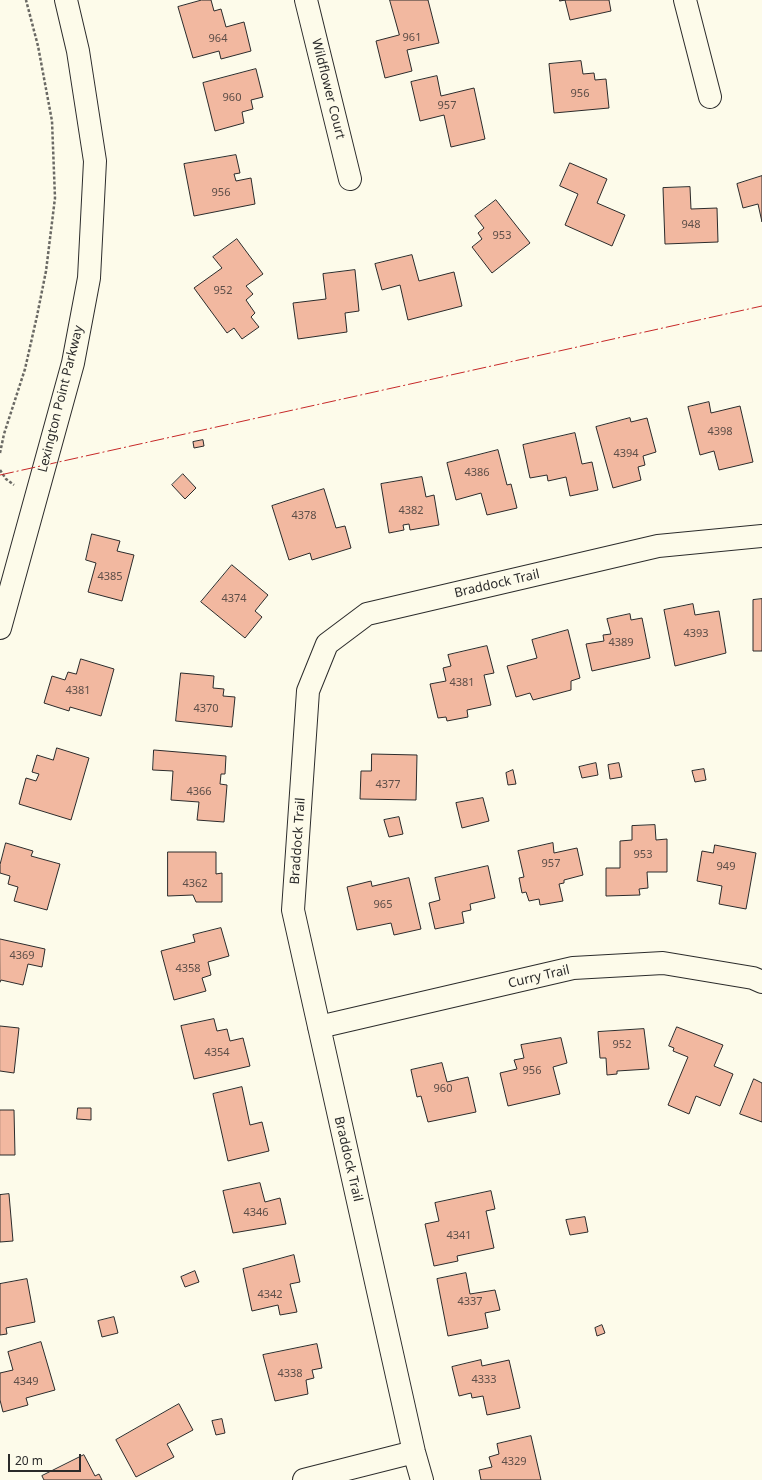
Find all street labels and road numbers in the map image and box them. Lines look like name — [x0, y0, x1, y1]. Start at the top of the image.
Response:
street label: Wildflower Court — [308, 37, 348, 141]
street label: Lexington Point Parkway — [35, 324, 87, 474]
street label: Braddock Trail — [453, 567, 541, 601]
street label: Braddock Trail — [287, 797, 309, 885]
street label: Curry Trail — [507, 962, 571, 992]
street label: Braddock Trail — [331, 1115, 365, 1203]

